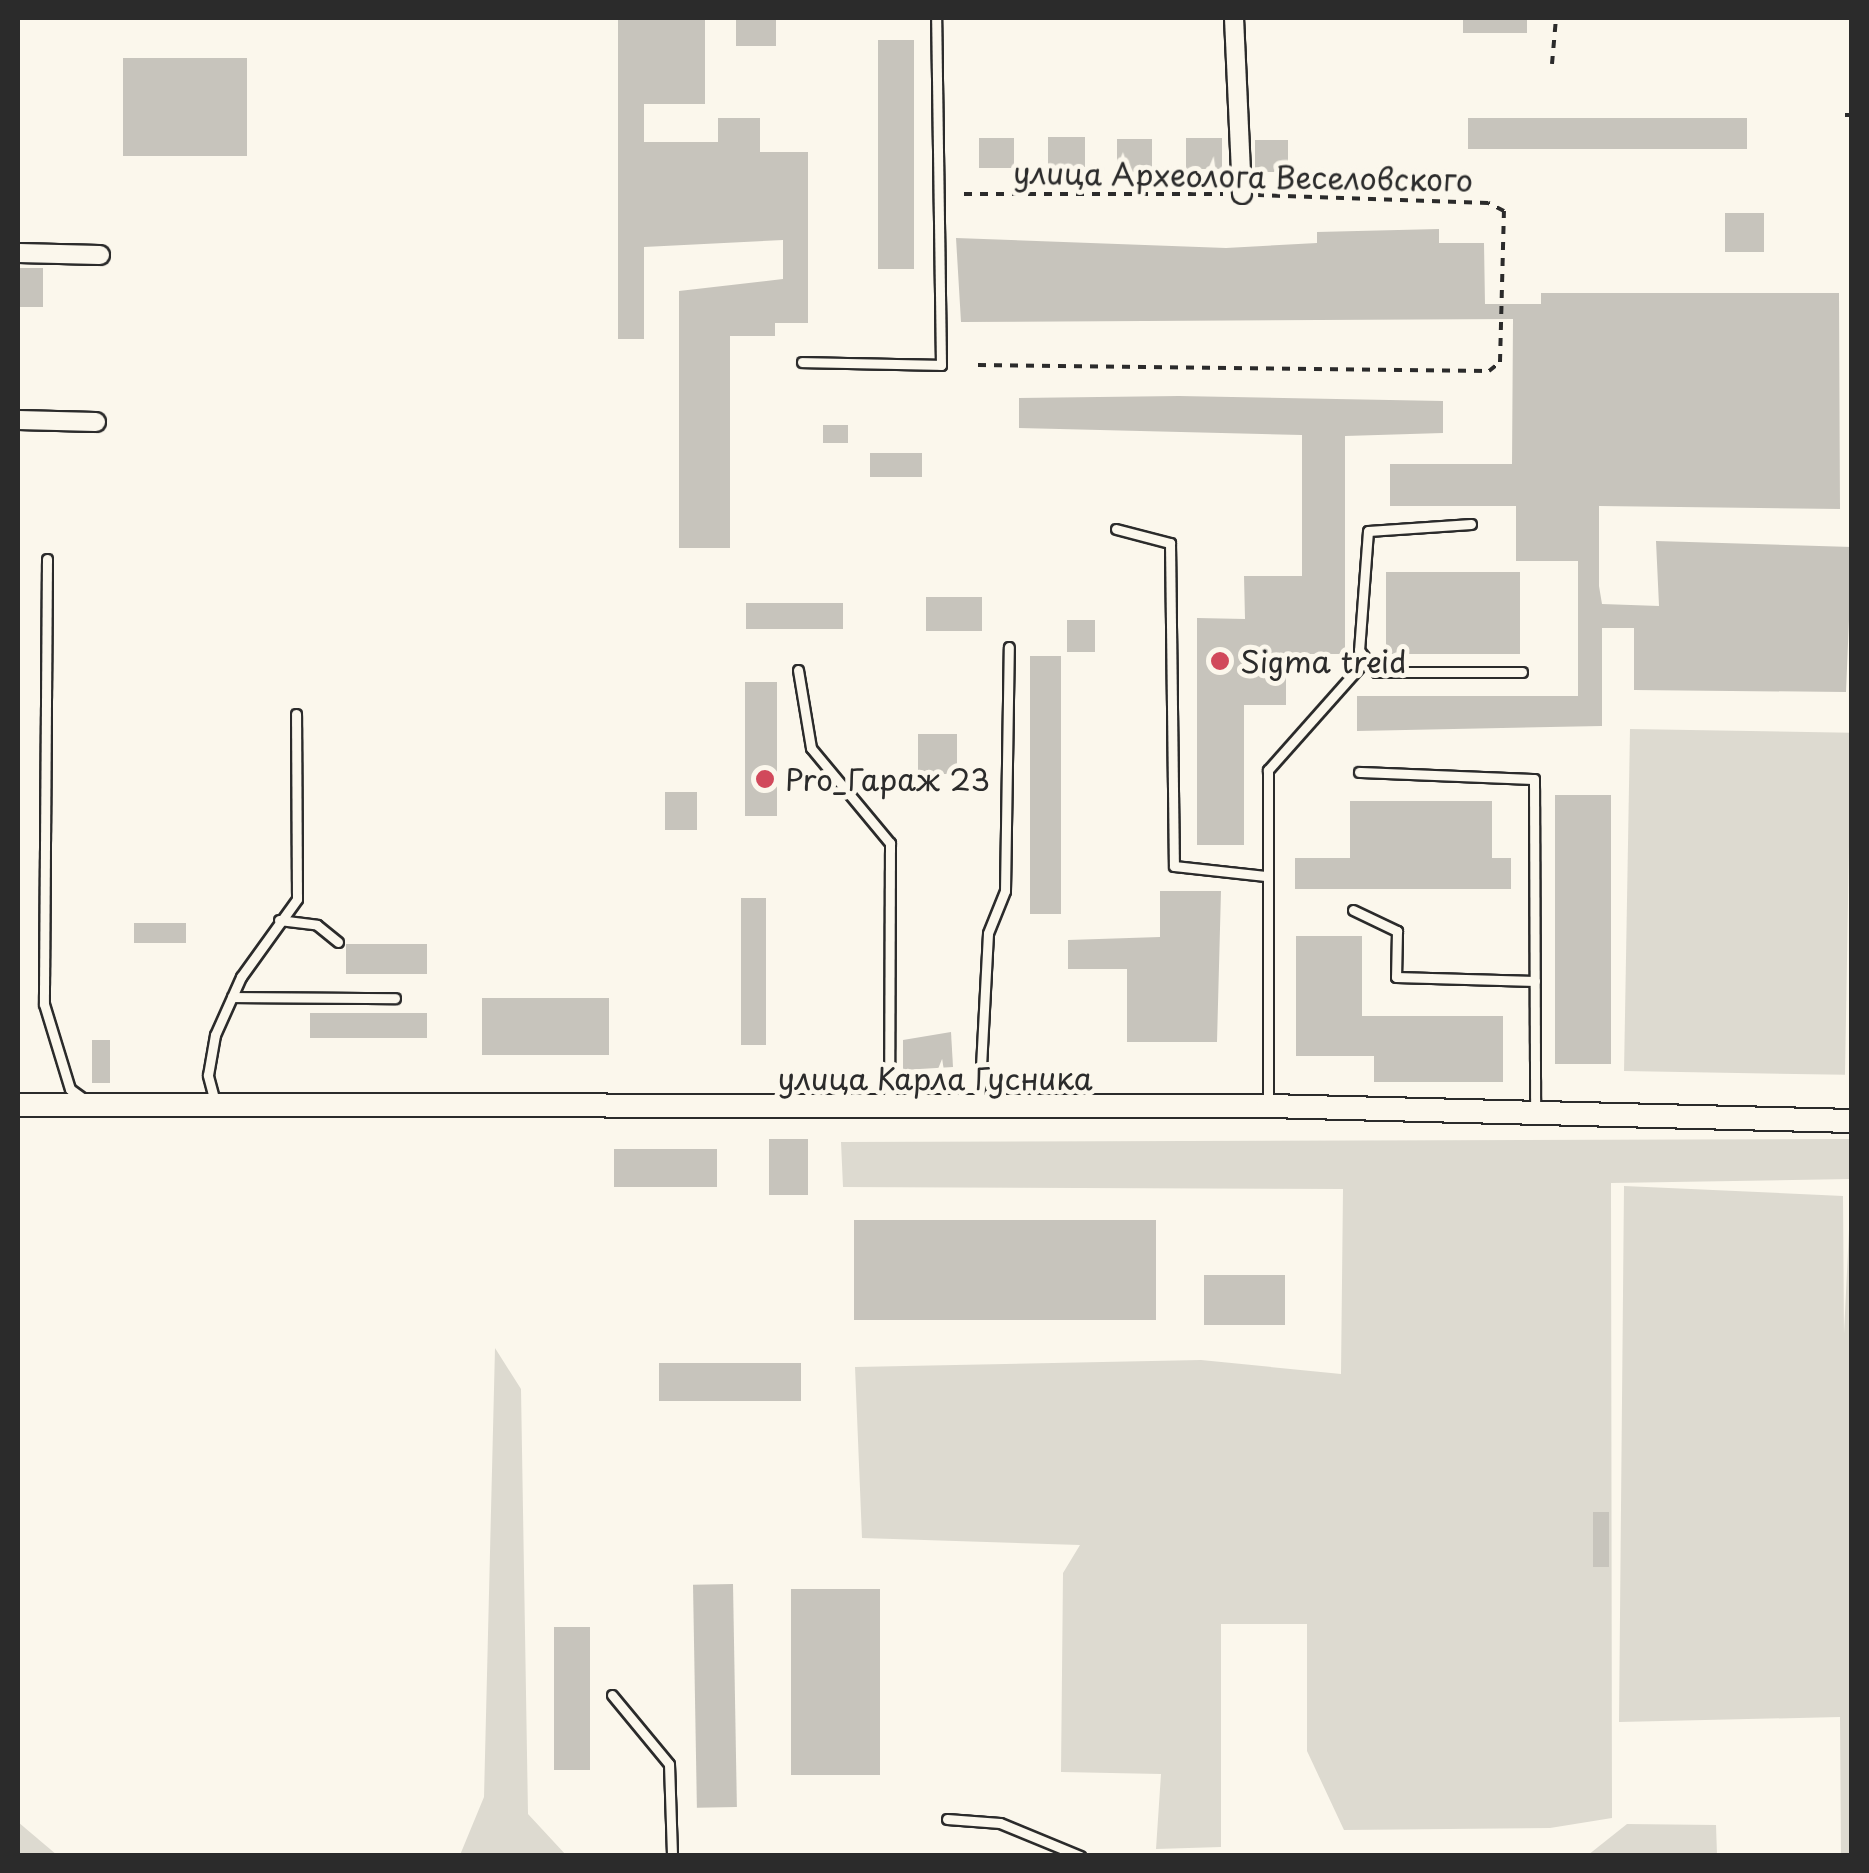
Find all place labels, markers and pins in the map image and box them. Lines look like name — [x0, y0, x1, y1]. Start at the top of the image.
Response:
place label: Sigma treid — [1240, 643, 1407, 679]
marker: Sigma treid — [1209, 650, 1231, 672]
place label: Pro_Гараж 23 — [785, 761, 990, 797]
marker: Pro_Гараж 23 — [754, 768, 776, 790]

